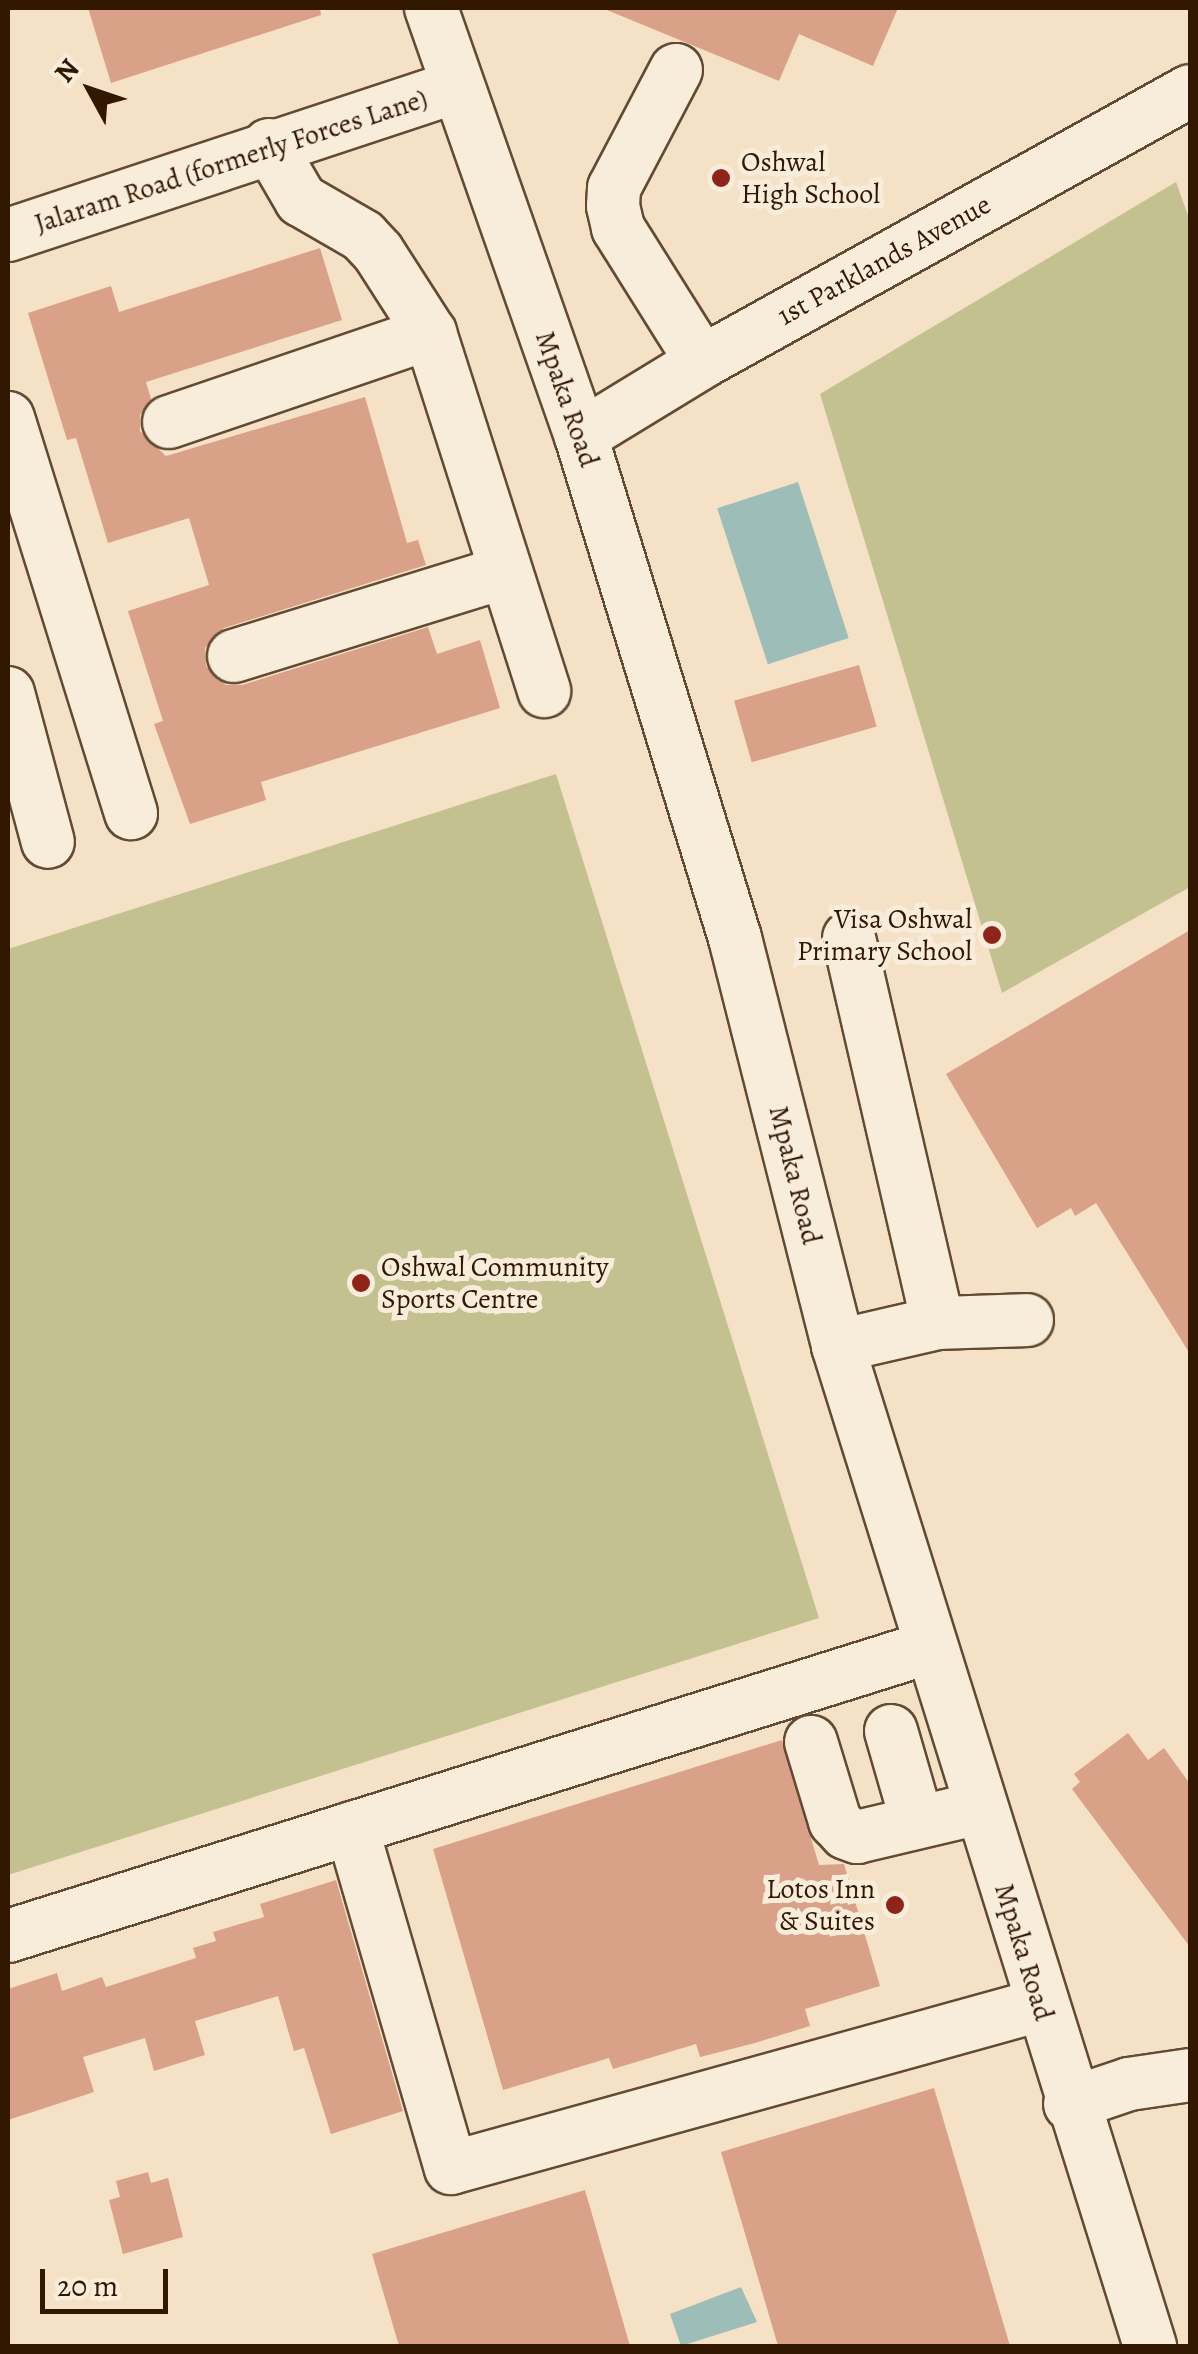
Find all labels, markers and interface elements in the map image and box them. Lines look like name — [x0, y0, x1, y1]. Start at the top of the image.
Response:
north arrow — [40, 40, 140, 140]
text: N — [46, 51, 88, 91]
street label: Jalaram Road (formerly Forces Lane) — [30, 82, 432, 240]
place label: Oshwal High School — [741, 145, 880, 211]
marker: Oshwal High School — [710, 167, 732, 189]
street label: 1st Parklands Avenue — [772, 187, 996, 333]
street label: Mpaka Road — [528, 326, 606, 472]
place label: Visa Oshwal Primary School — [797, 902, 972, 968]
marker: Visa Oshwal Primary School — [981, 924, 1003, 946]
street label: Mpaka Road — [762, 1102, 828, 1248]
place label: Oshwal Community Sports Centre — [381, 1250, 608, 1316]
marker: Oshwal Community Sports Centre — [350, 1272, 372, 1294]
place label: Lotos Inn & Suites — [766, 1872, 875, 1938]
street label: Mpaka Road — [987, 1879, 1061, 2025]
marker: Lotos Inn & Suites — [884, 1894, 906, 1916]
scale bar — [45, 2249, 172, 2311]
text: 20 m — [57, 2266, 118, 2306]

